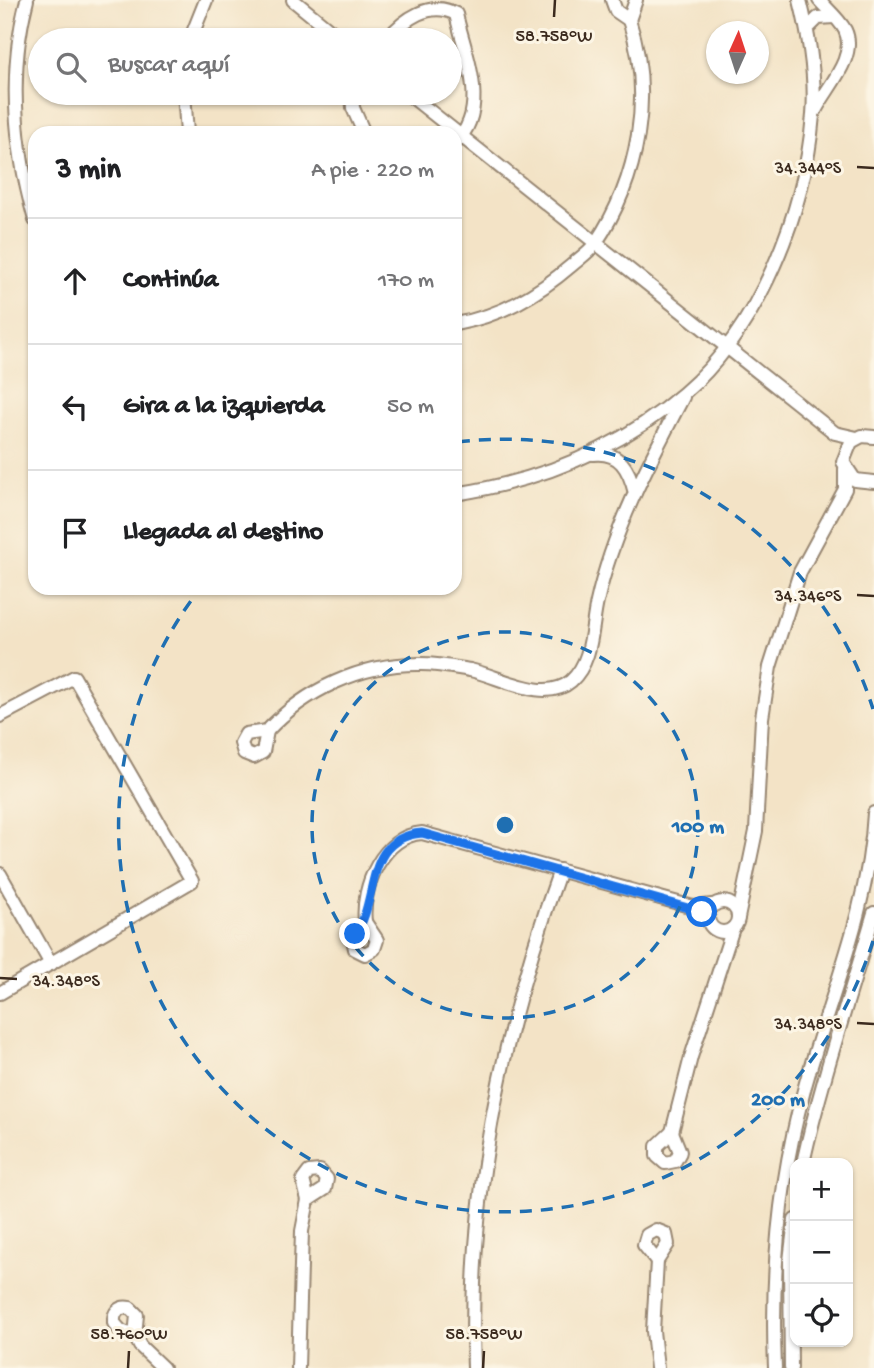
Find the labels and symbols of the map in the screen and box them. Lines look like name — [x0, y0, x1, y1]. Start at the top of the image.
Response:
north arrow — [706, 21, 769, 84]
text: 58.758°W — [515, 27, 593, 48]
text: 34.344°S — [774, 159, 842, 180]
text: 34.346°S — [774, 587, 842, 608]
centre of rings — [493, 813, 517, 837]
text: 100 m — [671, 816, 724, 841]
route start — [686, 896, 717, 927]
route end — [339, 918, 370, 949]
text: 34.348°S — [31, 972, 100, 993]
text: 34.348°S — [773, 1015, 842, 1036]
text: 200 m — [751, 1089, 805, 1114]
text: 58.760°W — [90, 1325, 168, 1346]
text: 58.758°W — [445, 1325, 523, 1346]

